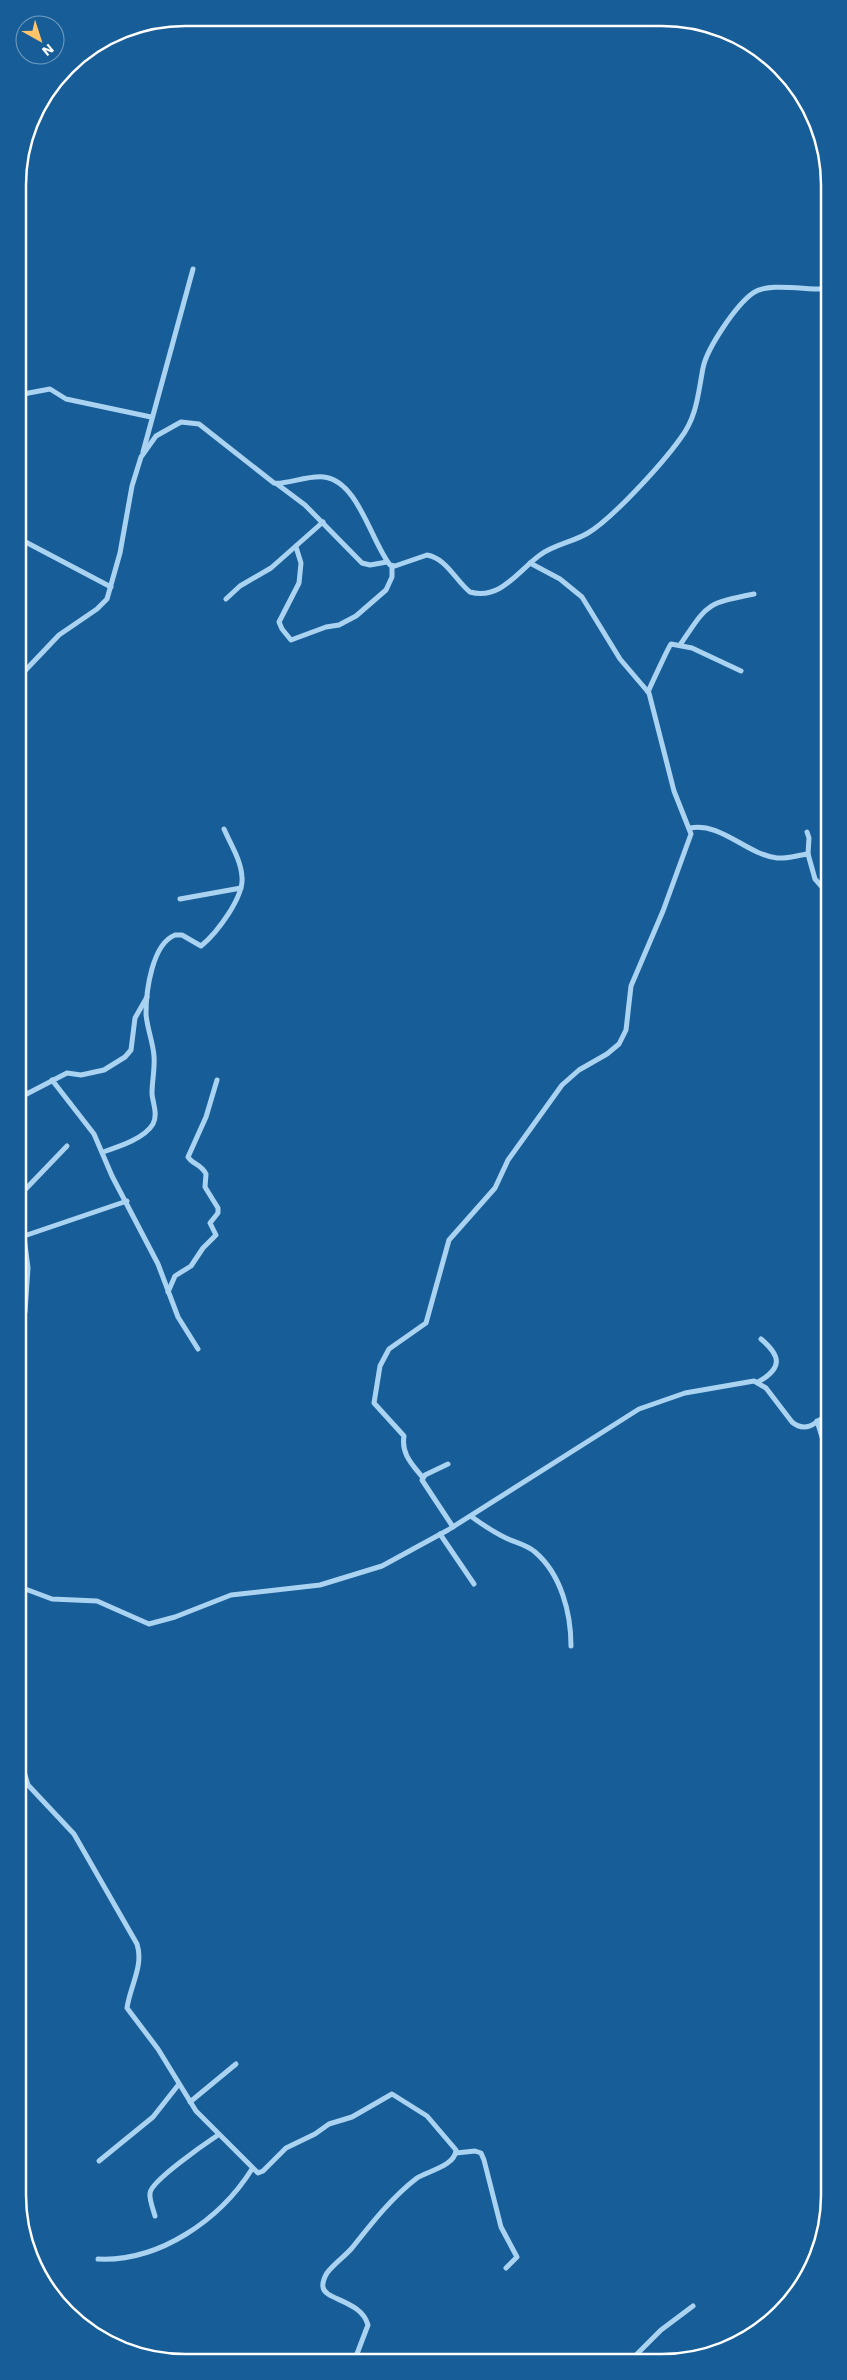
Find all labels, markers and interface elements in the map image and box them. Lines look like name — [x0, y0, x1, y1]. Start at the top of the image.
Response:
north arrow — [15, 15, 65, 65]
text: N — [39, 41, 57, 60]

